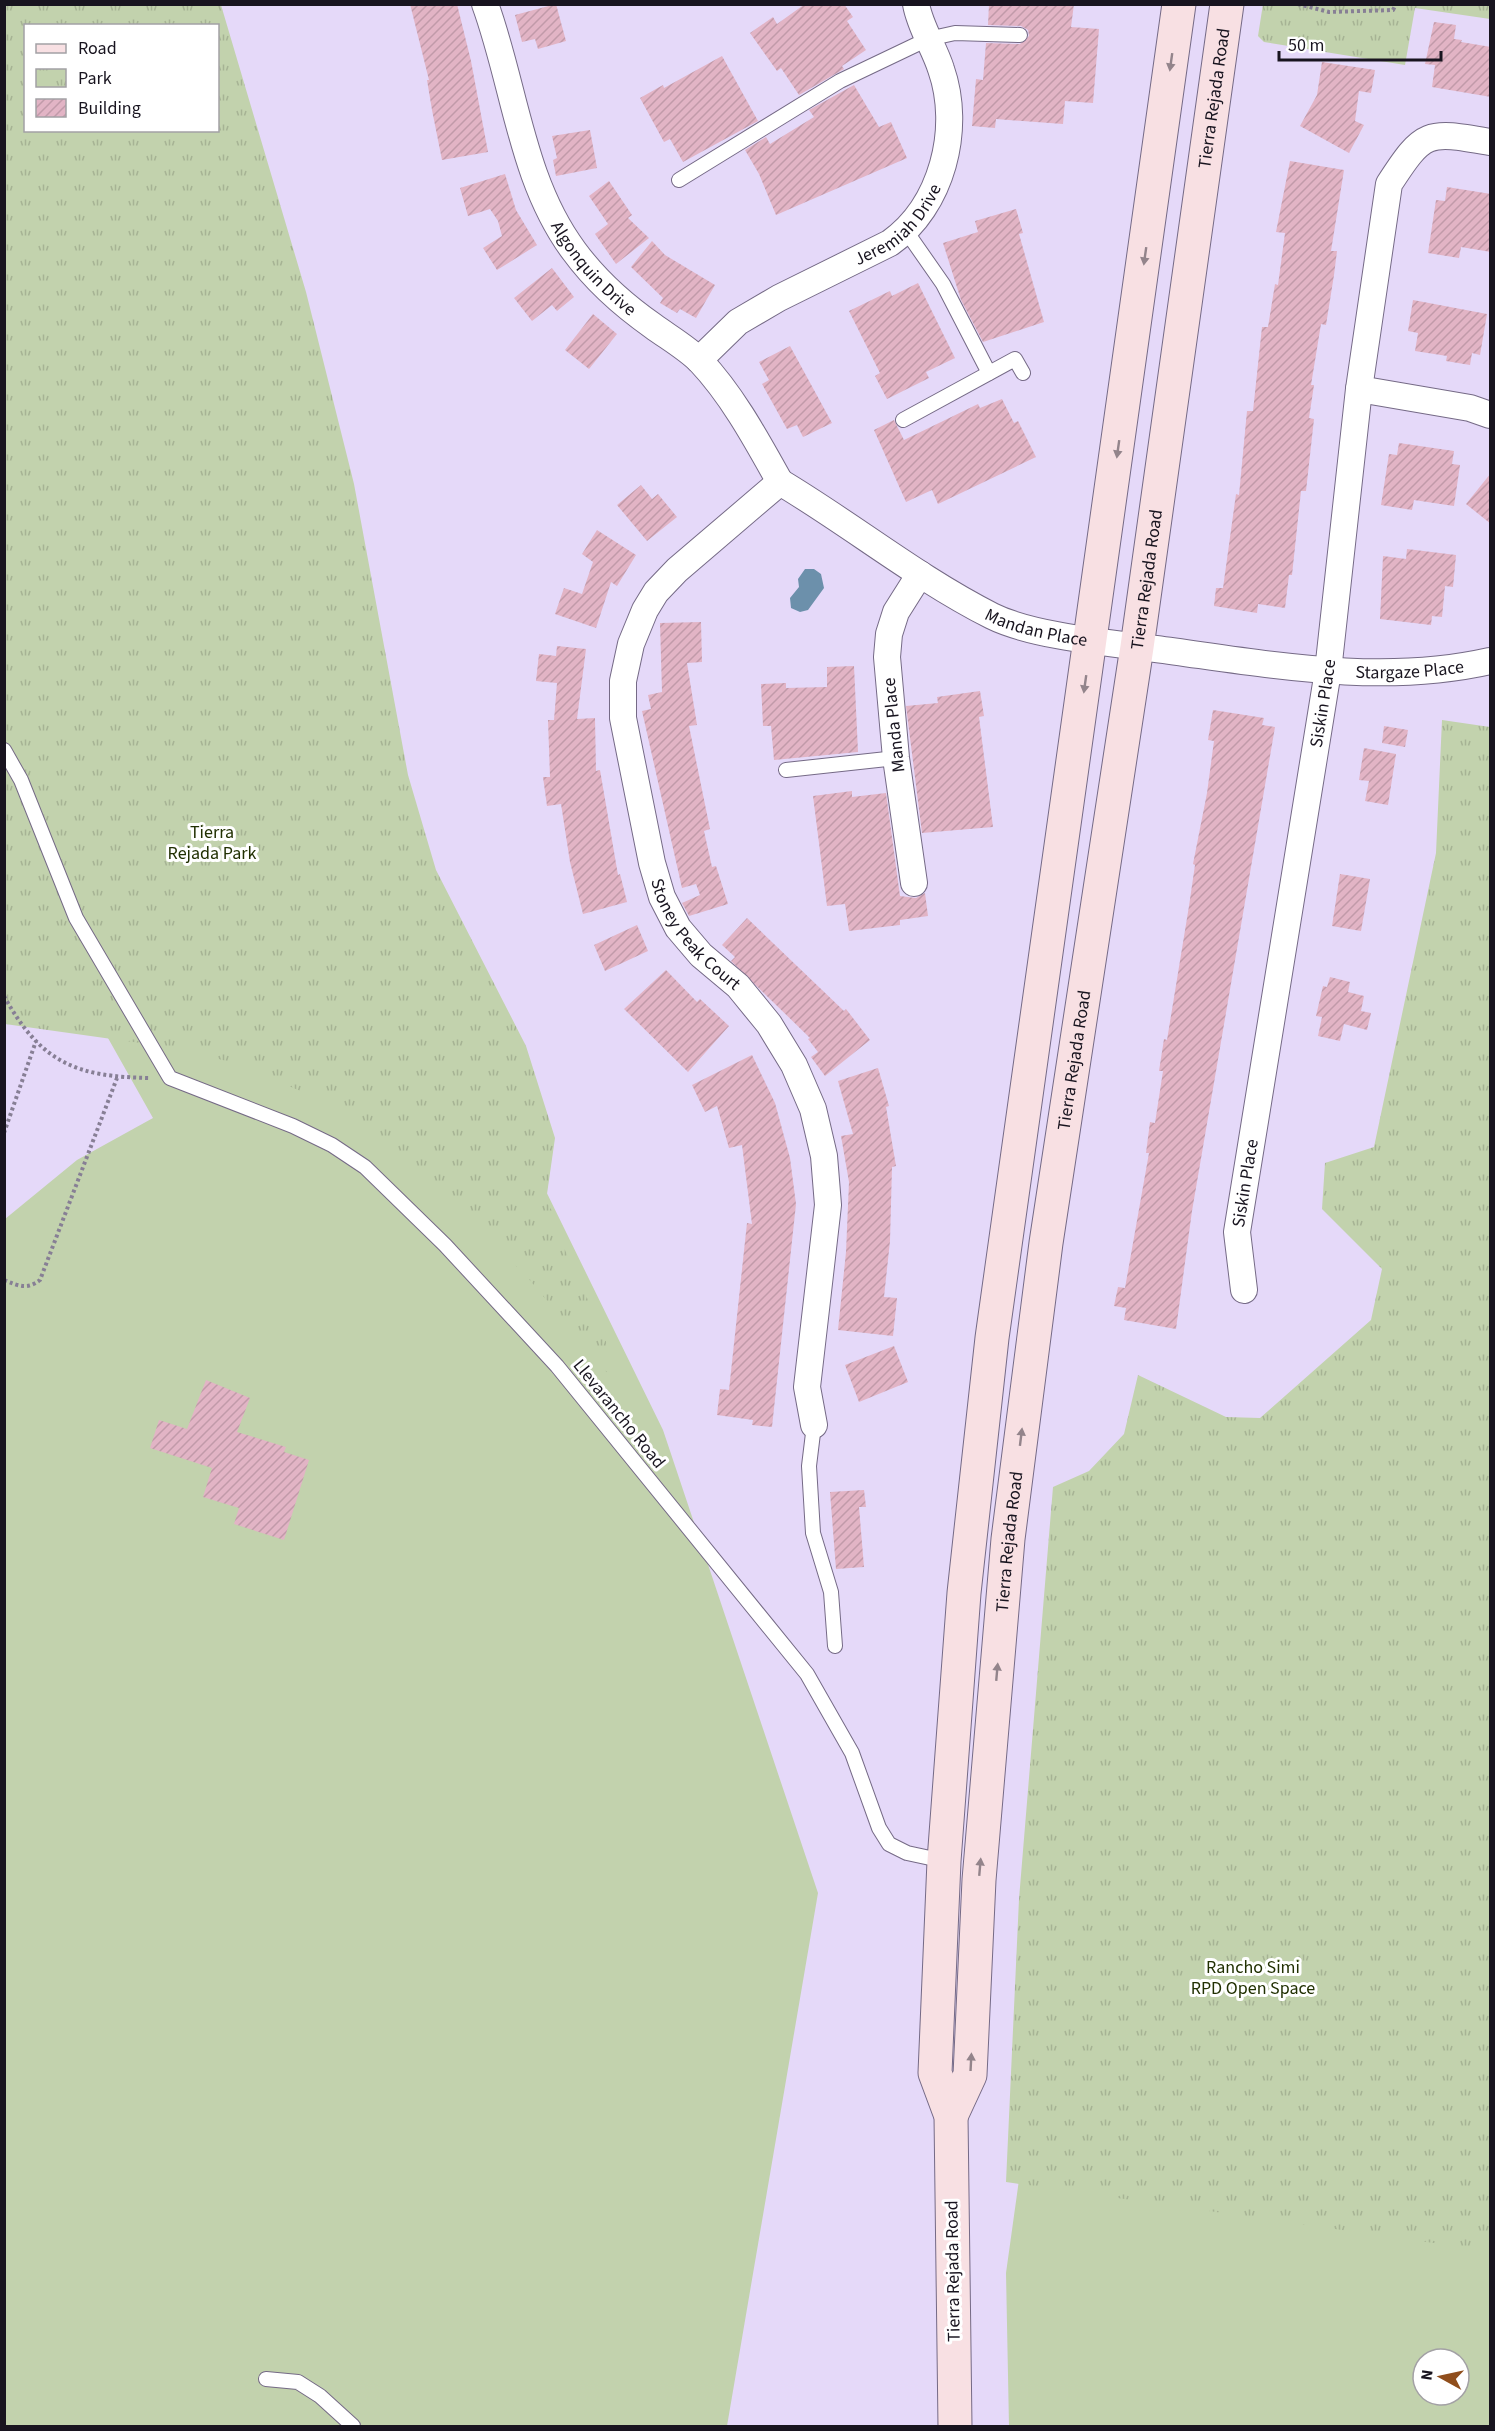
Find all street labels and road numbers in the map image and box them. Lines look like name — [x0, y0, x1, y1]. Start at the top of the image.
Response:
street label: Tierra Rejada Road — [1192, 26, 1236, 170]
street label: Jeremiah Drive — [850, 180, 947, 271]
street label: Algonquin Drive — [545, 216, 642, 322]
street label: Tierra Rejada Road — [1124, 508, 1169, 652]
street label: Mandan Place — [981, 602, 1089, 653]
street label: Stargaze Place — [1355, 654, 1466, 685]
street label: Siskin Place — [1303, 658, 1342, 749]
street label: Manda Place — [877, 676, 911, 774]
street label: Stoney Peak Court — [645, 875, 746, 996]
street label: Tierra Rejada Road — [1051, 988, 1097, 1132]
street label: Siskin Place — [1225, 1137, 1264, 1229]
street label: Llevarancho Road — [567, 1354, 671, 1474]
street label: Tierra Rejada Road — [989, 1470, 1029, 1613]
street label: Tierra Rejada Road — [939, 2200, 967, 2342]

